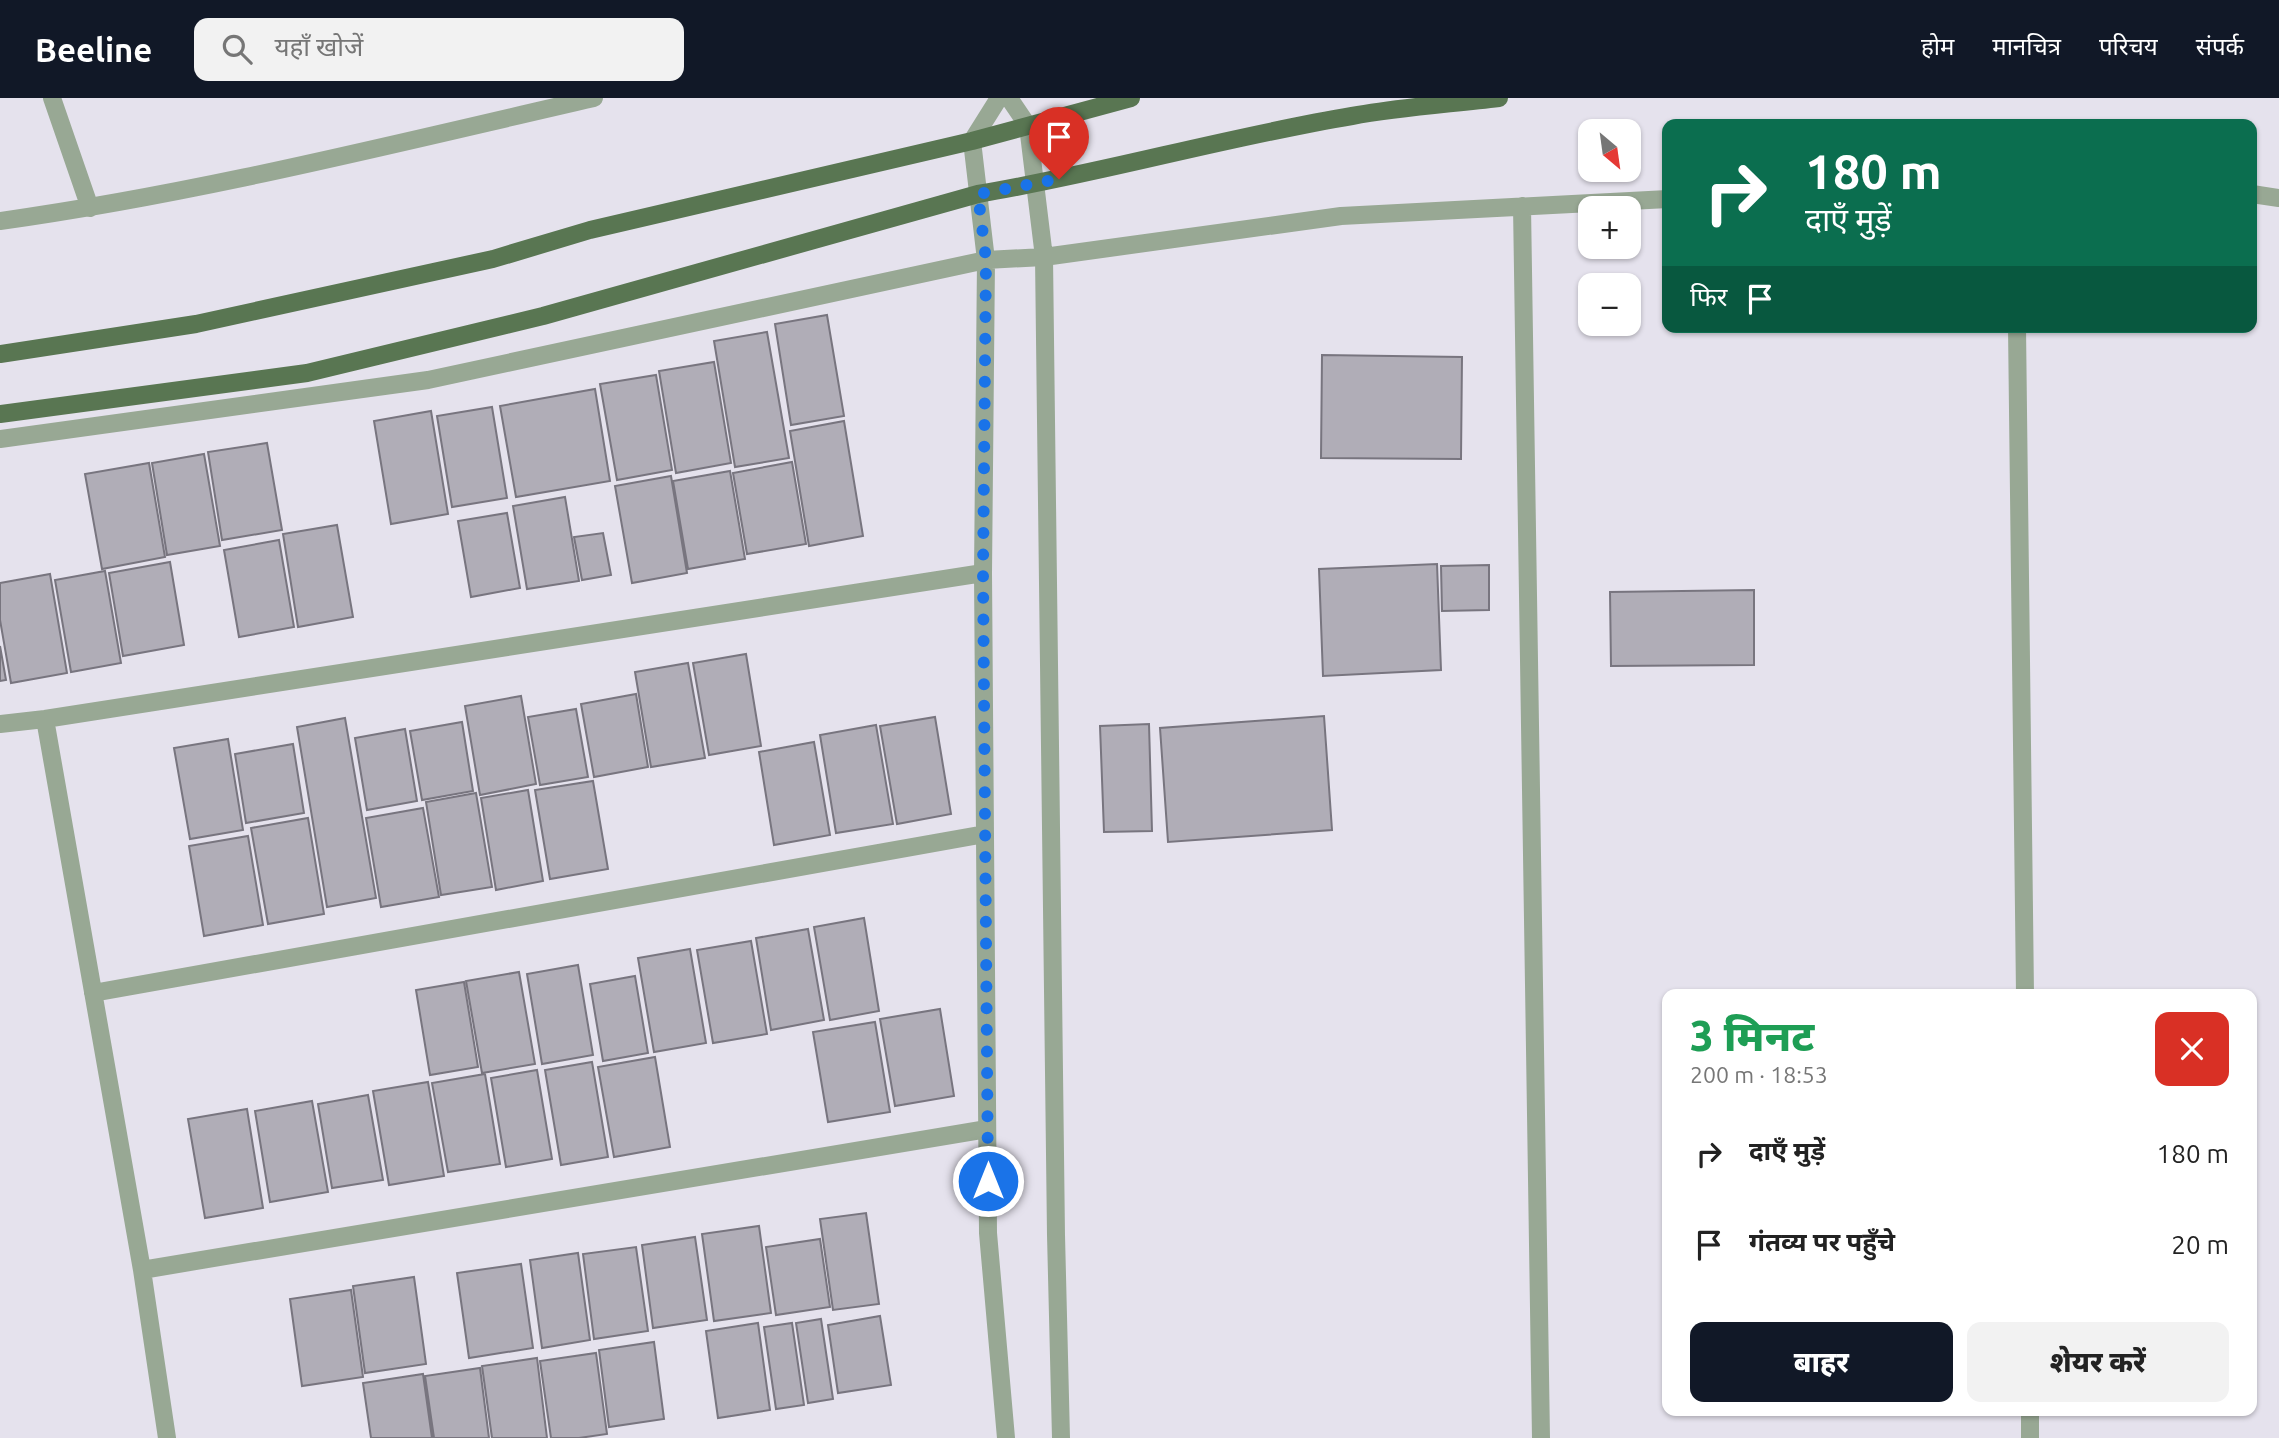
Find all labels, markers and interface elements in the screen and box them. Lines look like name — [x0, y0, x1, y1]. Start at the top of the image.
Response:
search box — [194, 18, 684, 81]
icon: search — [218, 30, 256, 68]
text: Beeline — [35, 31, 152, 68]
text: यहाँ खोजें — [274, 32, 363, 61]
text: होम — [1921, 33, 1954, 60]
text: मानचित्र — [1992, 33, 2061, 60]
text: परिचय — [2099, 33, 2158, 60]
text: संपर्क — [2196, 33, 2244, 60]
pin — [1029, 107, 1089, 179]
icon: arrive — [1040, 118, 1078, 156]
north arrow — [1578, 119, 1642, 182]
map controls — [1578, 119, 1641, 336]
text: 180 m — [1805, 143, 1942, 198]
icon: right — [1690, 147, 1781, 238]
button: + — [1578, 196, 1641, 259]
text: दाएँ मुड़ें — [1805, 201, 1892, 237]
button: − — [1578, 273, 1641, 336]
icon: arrive — [1741, 280, 1779, 318]
text: फिर — [1690, 282, 1727, 311]
text: 3 मिनट — [1690, 1012, 1814, 1059]
button: close — [2155, 1012, 2229, 1086]
text: 200 m · 18:53 — [1690, 1062, 1828, 1087]
icon: right — [1690, 1135, 1728, 1173]
text: दाएँ मुड़ें — [1749, 1136, 1825, 1165]
text: 180 m — [2157, 1139, 2229, 1168]
position arrow — [951, 1144, 1025, 1218]
icon: arrive — [1690, 1226, 1728, 1264]
text: गंतव्य पर पहुँचे — [1749, 1227, 1895, 1256]
text: 20 m — [2171, 1230, 2229, 1259]
button: बाहर — [1690, 1322, 1953, 1402]
button: शेयर करें — [1967, 1322, 2229, 1402]

